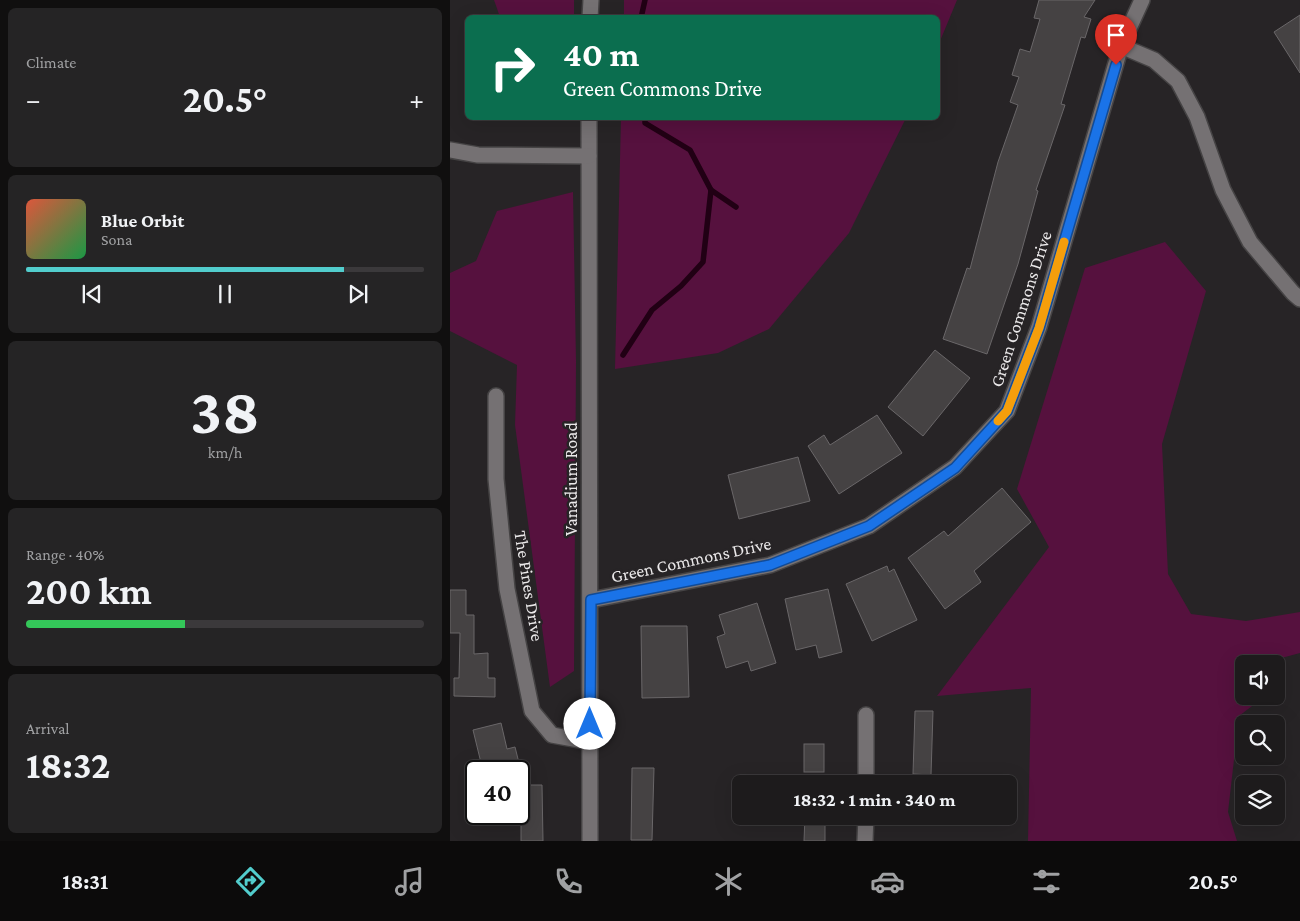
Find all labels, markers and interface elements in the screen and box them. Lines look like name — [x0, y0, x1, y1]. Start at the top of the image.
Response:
pin — [1095, 14, 1137, 65]
icon: arrive — [1102, 21, 1130, 49]
icon: right — [480, 35, 545, 100]
text: 40 m — [563, 35, 640, 74]
text: Climate — [26, 54, 76, 71]
text: Green Commons Drive — [563, 76, 762, 101]
text: 20.5° — [183, 78, 267, 120]
text: − — [26, 84, 41, 115]
text: + — [409, 84, 424, 115]
text: Blue Orbit — [101, 210, 184, 231]
street label: Green Commons Drive — [986, 228, 1056, 390]
text: Sona — [101, 231, 132, 248]
icon: previous — [78, 280, 106, 308]
icon: pause — [211, 280, 239, 308]
icon: next — [344, 280, 372, 308]
text: 38 — [190, 375, 260, 447]
street label: Vanadium Road — [561, 422, 581, 536]
text: km/h — [208, 444, 242, 461]
street label: The Pines Drive — [510, 529, 548, 643]
street label: Green Commons Drive — [609, 533, 773, 587]
text: Range · 40% — [26, 546, 104, 563]
text: 200 km — [26, 570, 152, 612]
map controls — [1235, 655, 1285, 825]
button: sound — [1235, 655, 1285, 705]
position arrow — [563, 697, 615, 749]
button: search — [1235, 715, 1285, 765]
text: Arrival — [26, 720, 70, 737]
text: 18:32 — [26, 744, 110, 786]
speed limit sign: 40 — [465, 760, 530, 825]
button: layers — [1235, 775, 1285, 825]
text: 18:32 · 1 min · 340 m — [794, 789, 956, 810]
icon: directions — [233, 864, 268, 899]
icon: music — [392, 864, 427, 899]
icon: phone — [551, 864, 586, 899]
icon: climate — [711, 864, 746, 899]
icon: car — [870, 864, 905, 899]
icon: filters — [1029, 864, 1064, 899]
text: 18:31 — [62, 869, 108, 894]
text: 20.5° — [1189, 869, 1238, 894]

